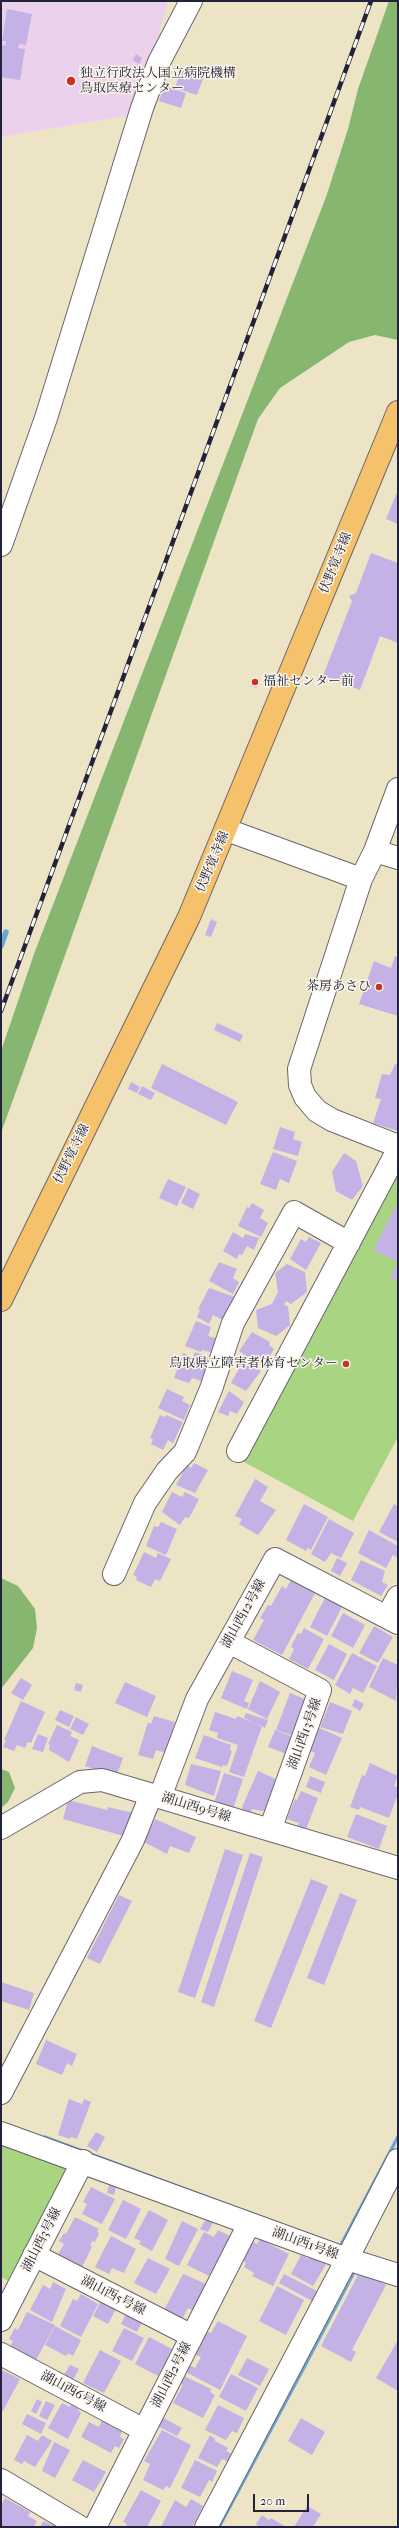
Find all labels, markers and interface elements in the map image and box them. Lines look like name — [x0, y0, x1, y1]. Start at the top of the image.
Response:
place label: 独立行政法人国立病院機構 鳥取医療センター — [80, 66, 236, 97]
marker: 独立行政法人国立病院機構 鳥取医療センター — [65, 75, 77, 87]
street label: 伏野覚寺線 — [317, 530, 355, 596]
place label: 福祉センター前 — [263, 674, 354, 690]
marker: 福祉センター前 — [250, 677, 260, 687]
street label: 伏野覚寺線 — [193, 829, 233, 895]
place label: 茶房あさひ — [306, 979, 371, 995]
marker: 茶房あさひ — [374, 982, 384, 992]
street label: 伏野覚寺線 — [51, 1121, 93, 1187]
place label: 鳥取県立障害者体育センター — [169, 1356, 338, 1372]
marker: 鳥取県立障害者体育センター — [341, 1359, 351, 1369]
street label: 湖山西12号線 — [219, 1577, 269, 1651]
street label: 湖山西13号線 — [285, 1696, 325, 1772]
street label: 湖山西9号線 — [159, 1790, 233, 1826]
street label: 湖山西3号線 — [19, 2205, 65, 2275]
street label: 湖山西1号線 — [270, 2225, 340, 2263]
street label: 湖山西5号線 — [78, 2273, 148, 2319]
street label: 湖山西2号線 — [149, 2340, 195, 2410]
street label: 湖山西6号線 — [38, 2368, 108, 2416]
scale bar — [255, 2486, 311, 2512]
text: 20 m — [260, 2494, 285, 2508]

